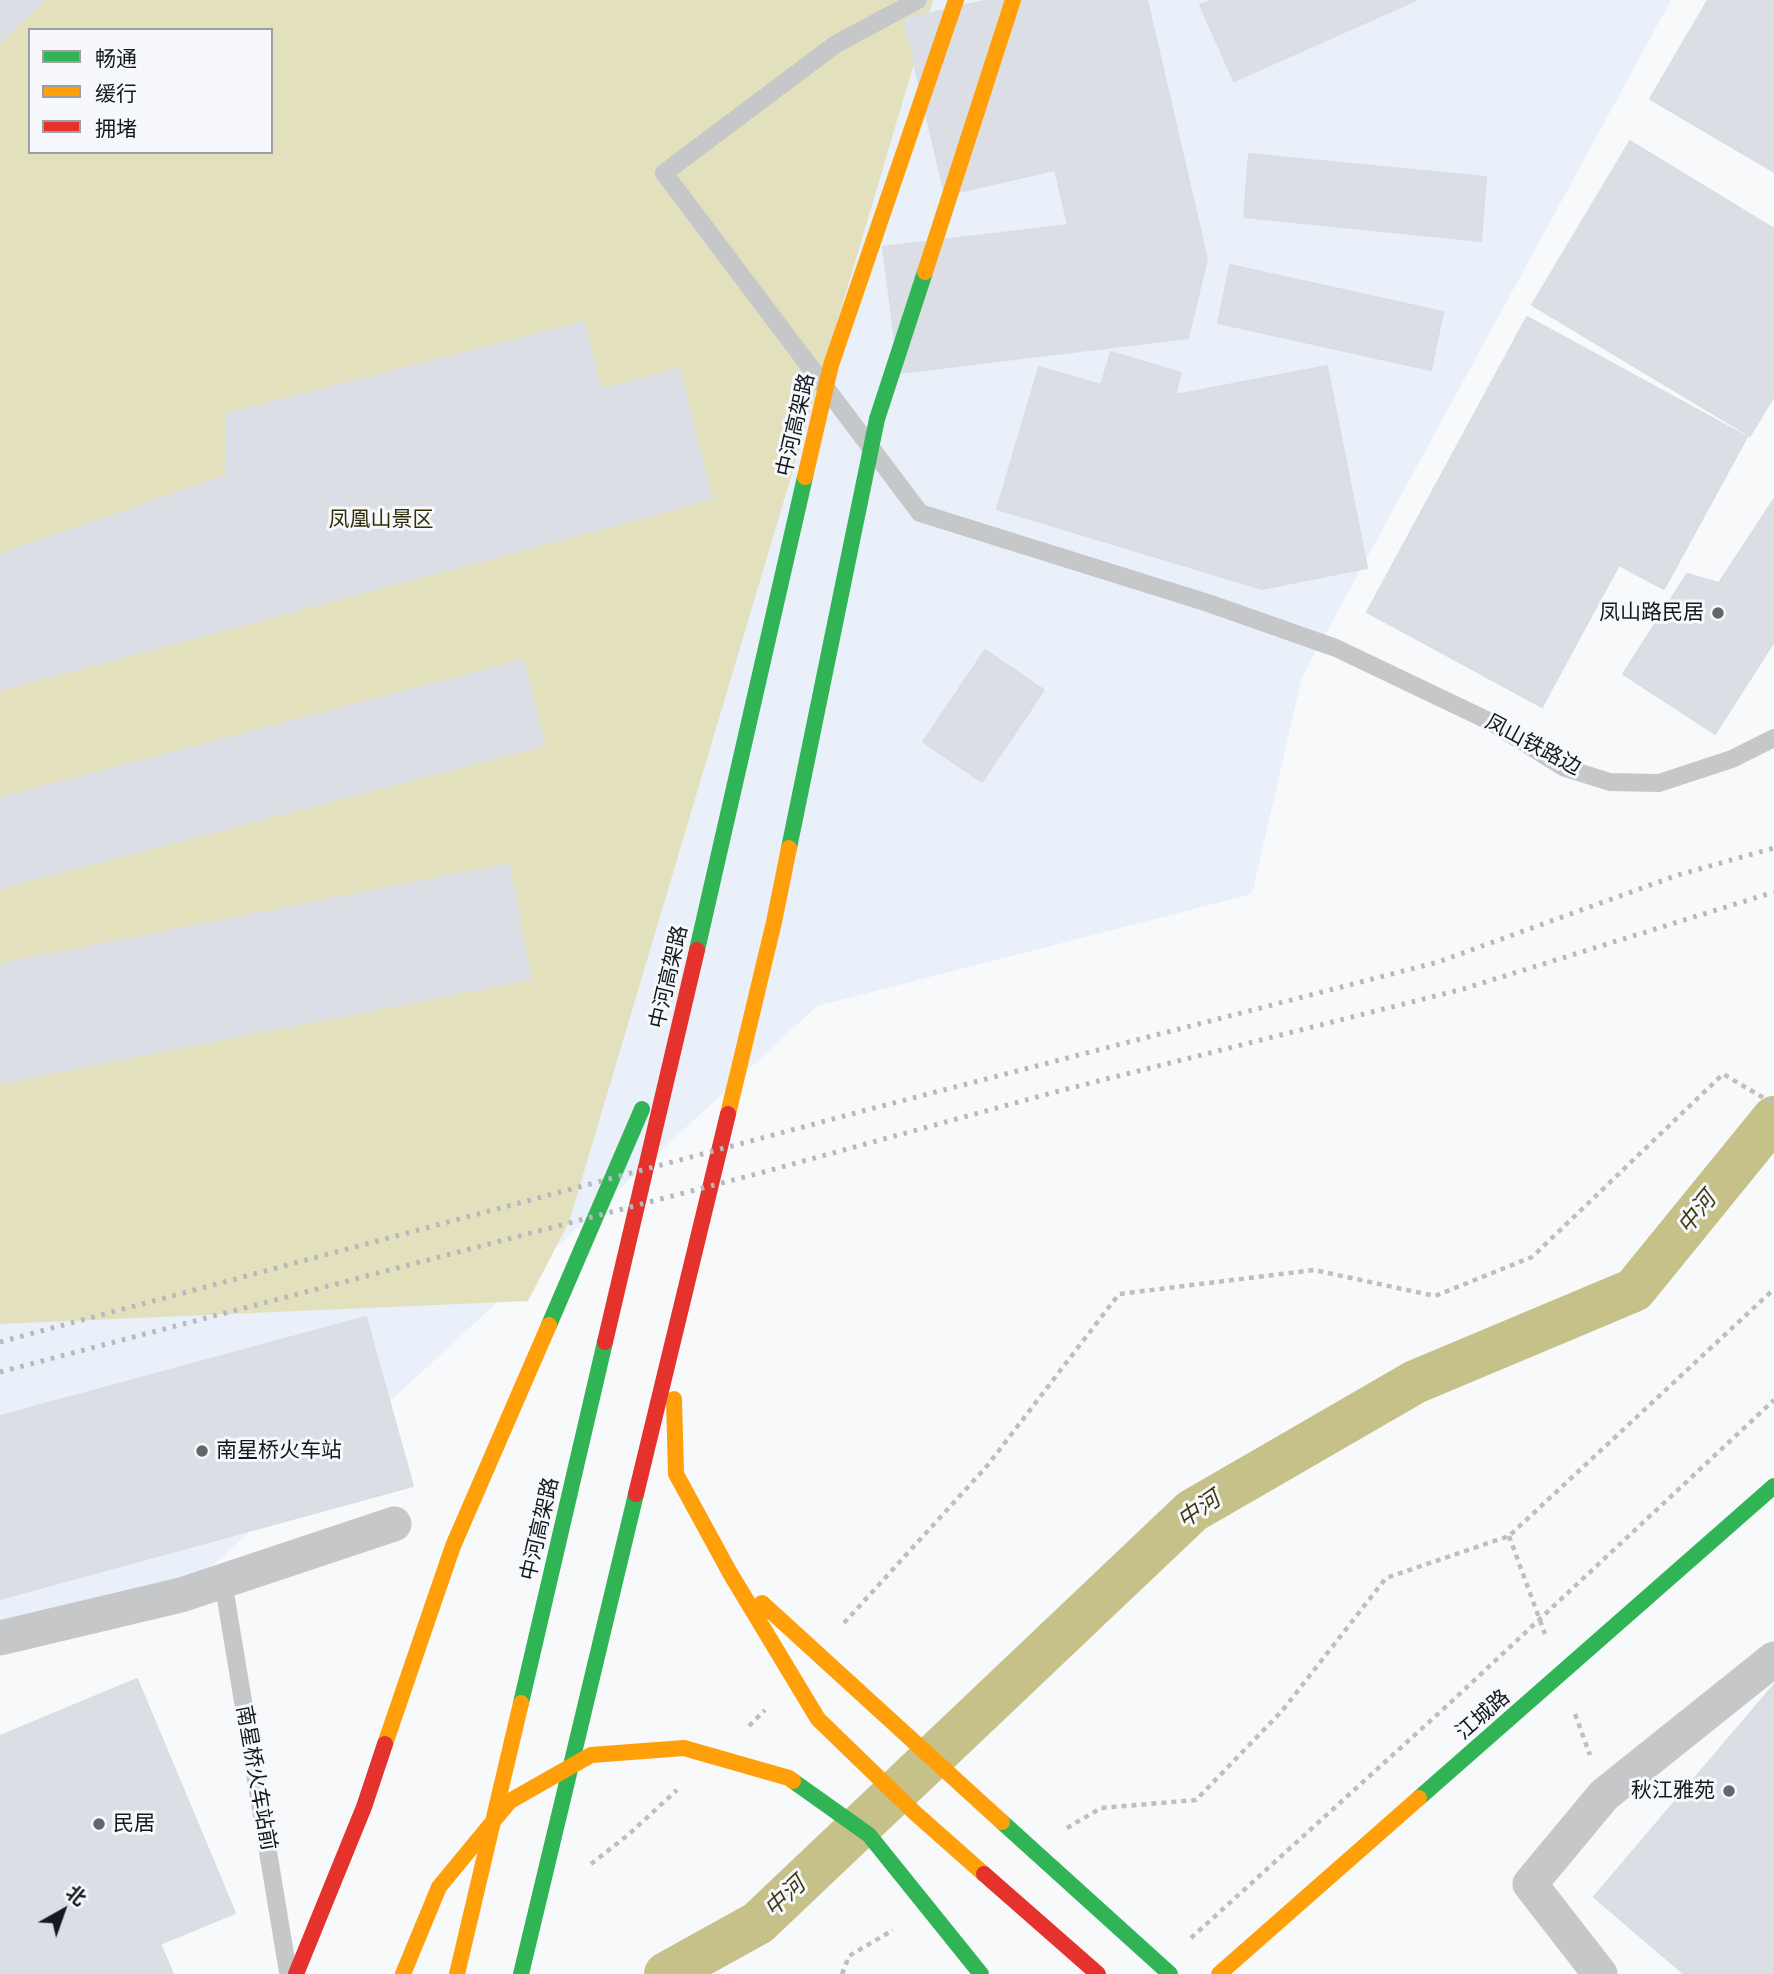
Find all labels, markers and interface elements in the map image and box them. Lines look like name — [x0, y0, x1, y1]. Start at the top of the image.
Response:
legend — [28, 28, 273, 154]
text: 畅通 — [95, 45, 137, 71]
text: 缓行 — [95, 80, 137, 106]
text: 拥堵 — [95, 115, 137, 141]
street label: 中河高架路 — [772, 371, 820, 479]
park label: 凤凰山景区 — [329, 507, 433, 533]
place label: 凤山路民居 — [1599, 600, 1704, 626]
marker: 凤山路民居 — [1710, 605, 1726, 621]
street label: 凤山铁路边 — [1481, 709, 1585, 781]
street label: 中河高架路 — [645, 923, 693, 1031]
water label: 中河 — [1672, 1186, 1722, 1240]
place label: 南星桥火车站 — [216, 1438, 342, 1464]
marker: 南星桥火车站 — [194, 1443, 210, 1459]
street label: 中河高架路 — [516, 1475, 564, 1583]
water label: 中河 — [1172, 1486, 1226, 1534]
street label: 江城路 — [1451, 1685, 1515, 1745]
street label: 南星桥火车站前 — [231, 1703, 281, 1853]
place label: 秋江雅苑 — [1631, 1778, 1715, 1804]
marker: 秋江雅苑 — [1721, 1783, 1737, 1799]
place label: 民居 — [113, 1811, 155, 1837]
marker: 民居 — [91, 1816, 107, 1832]
water label: 中河 — [759, 1871, 811, 1923]
north arrow — [28, 1876, 98, 1946]
text: 北 — [61, 1880, 91, 1910]

